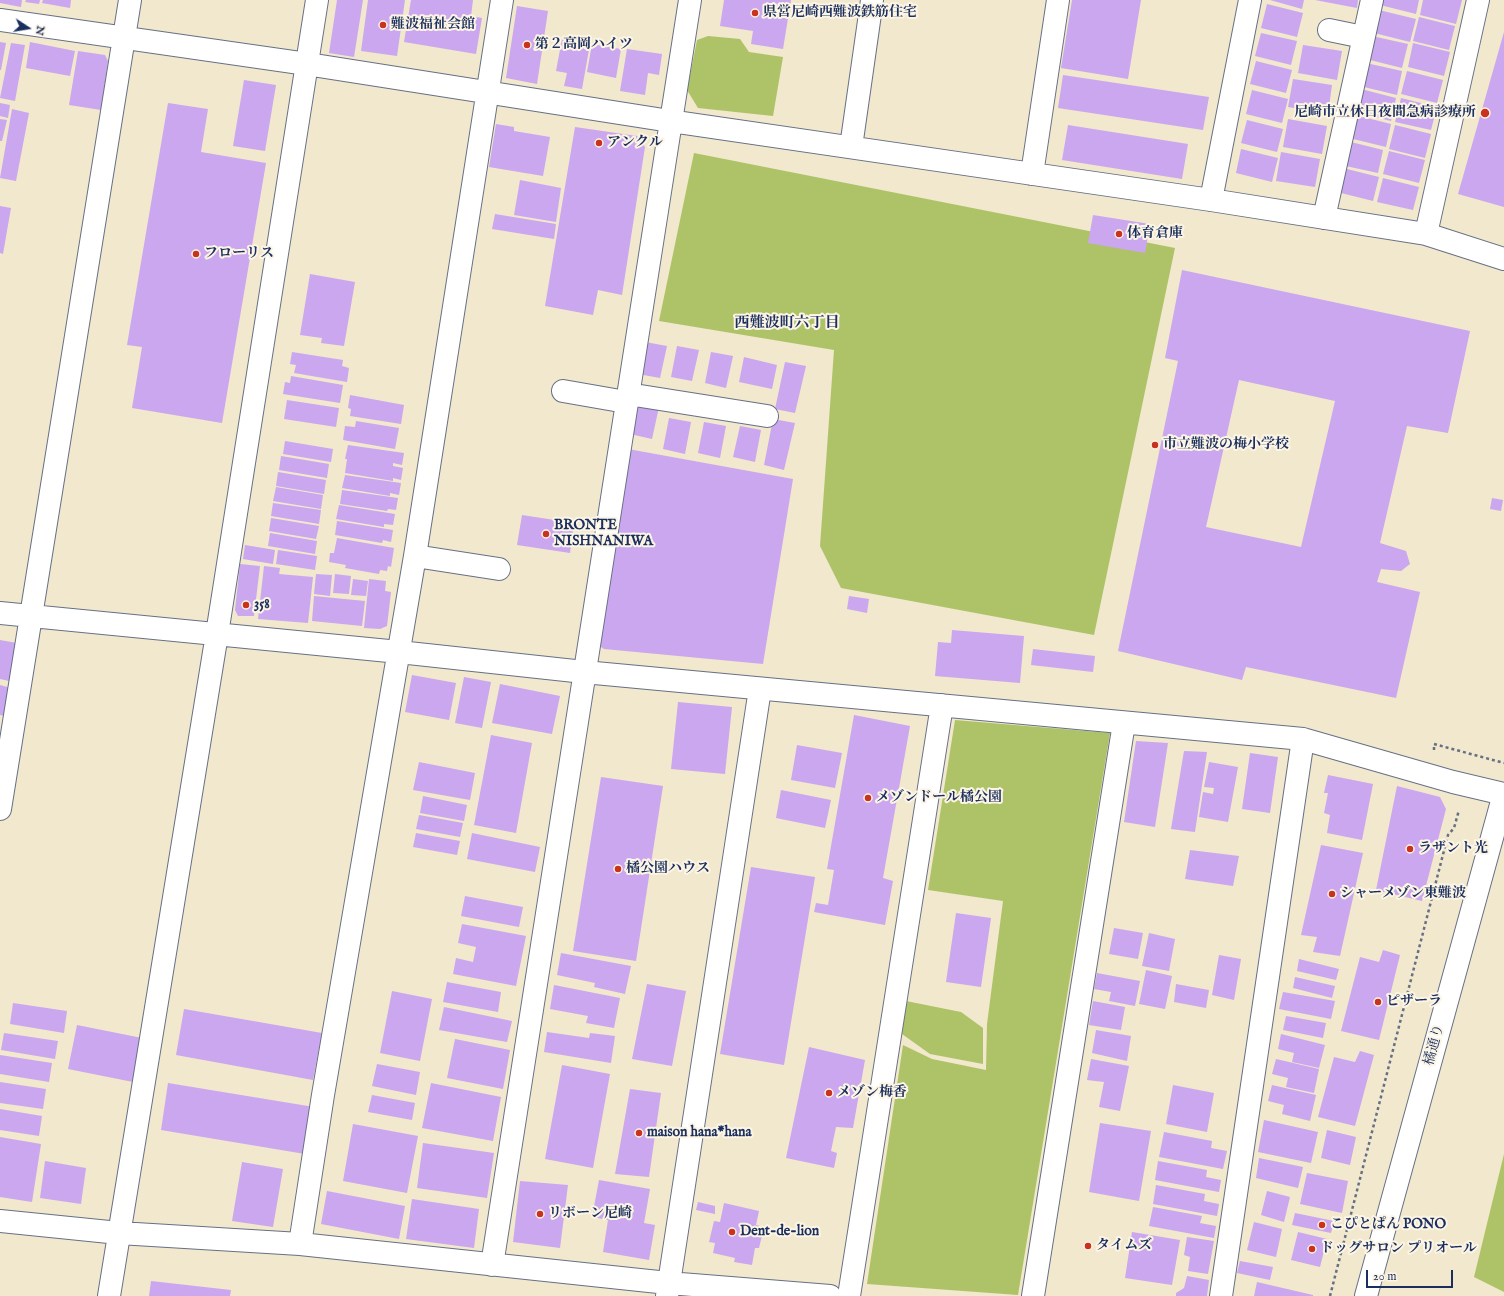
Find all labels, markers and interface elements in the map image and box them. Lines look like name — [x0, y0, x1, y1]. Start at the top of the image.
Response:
place label: 県営尼崎西難波鉄筋住宅 — [763, 5, 917, 21]
north arrow — [8, 8, 48, 48]
marker: 県営尼崎西難波鉄筋住宅 — [750, 8, 760, 18]
place label: 難波福祉会館 — [391, 17, 475, 33]
marker: 難波福祉会館 — [378, 20, 388, 30]
text: N — [32, 24, 48, 37]
place label: 第２高岡ハイツ — [535, 37, 633, 53]
marker: 第２高岡ハイツ — [522, 40, 532, 50]
place label: 尼崎市立休日夜間急病診療所 — [1294, 105, 1476, 121]
marker: 尼崎市立休日夜間急病診療所 — [1479, 107, 1491, 119]
place label: アンクル — [607, 135, 663, 151]
marker: アンクル — [594, 138, 604, 148]
place label: 体育倉庫 — [1127, 226, 1183, 242]
marker: 体育倉庫 — [1114, 229, 1124, 239]
place label: フローリス — [204, 246, 274, 262]
marker: フローリス — [191, 249, 201, 259]
district label: 西難波町六丁目 — [735, 315, 839, 333]
place label: 市立難波の梅小学校 — [1163, 437, 1289, 453]
marker: 市立難波の梅小学校 — [1150, 440, 1160, 450]
place label: BRONTE NISHNANIWA — [554, 518, 653, 550]
marker: BRONTE NISHNANIWA — [541, 529, 551, 539]
place label: 358 — [254, 597, 270, 613]
marker: 358 — [241, 600, 251, 610]
place label: メゾンドール橘公園 — [876, 790, 1002, 806]
marker: メゾンドール橘公園 — [863, 793, 873, 803]
place label: ラザント光 — [1418, 841, 1488, 857]
marker: ラザント光 — [1405, 844, 1415, 854]
place label: 橘公園ハウス — [626, 861, 710, 877]
marker: 橘公園ハウス — [613, 864, 623, 874]
place label: シャーメゾン東難波 — [1340, 886, 1466, 902]
marker: シャーメゾン東難波 — [1327, 889, 1337, 899]
place label: ピザーラ — [1386, 994, 1442, 1010]
marker: ピザーラ — [1373, 997, 1383, 1007]
street label: 橘通り — [1421, 1023, 1449, 1067]
place label: メゾン梅香 — [837, 1085, 907, 1101]
marker: メゾン梅香 — [824, 1088, 834, 1098]
place label: maison hana*hana — [647, 1125, 751, 1141]
marker: maison hana*hana — [634, 1128, 644, 1138]
place label: リボーン尼崎 — [548, 1206, 632, 1222]
marker: リボーン尼崎 — [535, 1209, 545, 1219]
place label: こぴとぱん PONO — [1330, 1217, 1446, 1233]
marker: こぴとぱん PONO — [1317, 1220, 1327, 1230]
place label: Dent-de-lion — [740, 1224, 819, 1240]
marker: Dent-de-lion — [727, 1227, 737, 1237]
place label: タイムズ — [1096, 1238, 1152, 1254]
marker: タイムズ — [1083, 1241, 1093, 1251]
place label: ドッグサロン プリオール — [1320, 1241, 1477, 1257]
marker: ドッグサロン プリオール — [1307, 1244, 1317, 1254]
scale bar — [1368, 1262, 1455, 1288]
text: 20 m — [1373, 1269, 1396, 1284]

